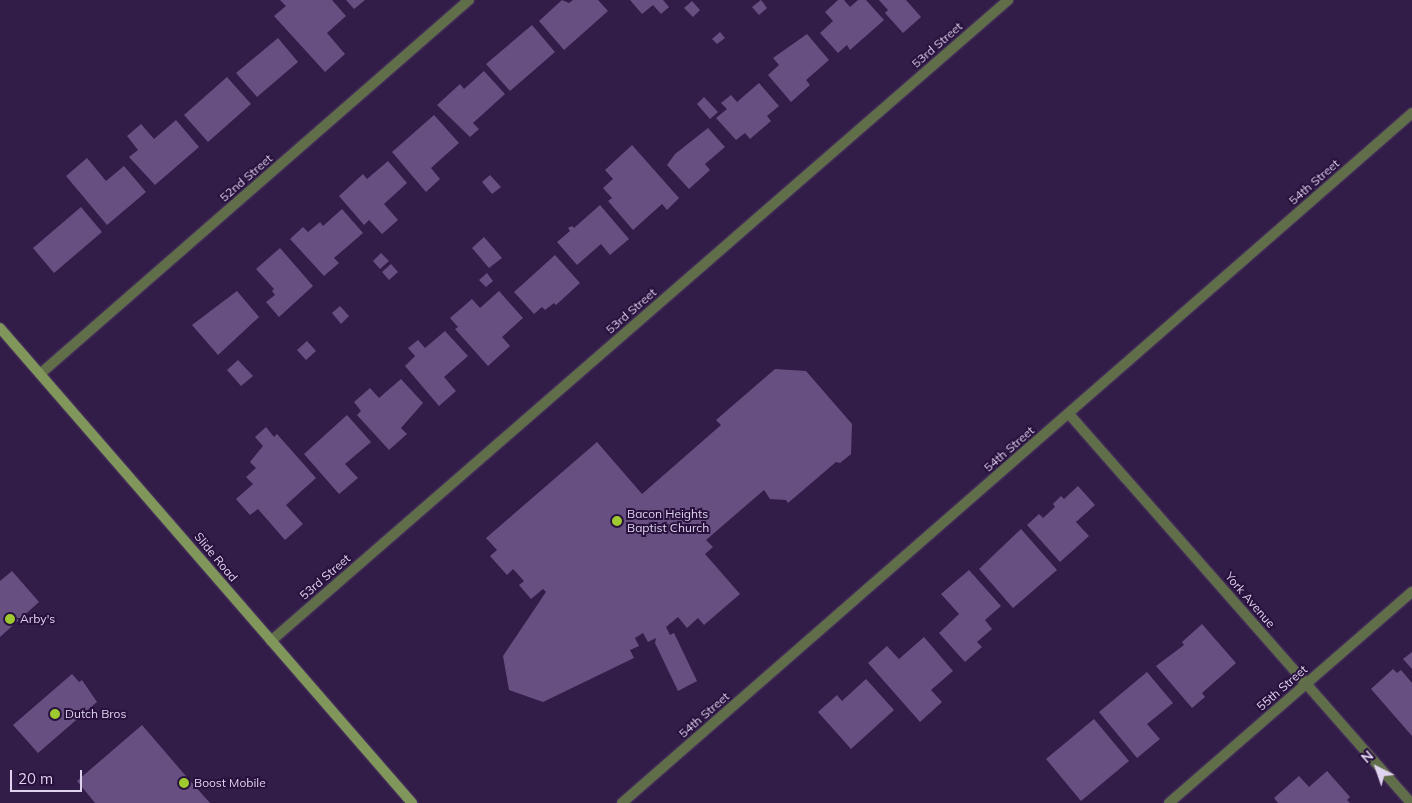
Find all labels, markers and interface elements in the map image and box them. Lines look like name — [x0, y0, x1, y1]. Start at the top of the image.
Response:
street label: 53rd Street — [909, 19, 965, 71]
street label: 52nd Street — [217, 151, 275, 205]
street label: 54th Street — [1286, 156, 1342, 208]
street label: 53rd Street — [603, 285, 659, 337]
street label: 54th Street — [981, 423, 1037, 475]
place label: Bacon Heights Baptist Church — [627, 507, 709, 535]
marker: Bacon Heights Baptist Church — [611, 515, 623, 527]
street label: Slide Road — [191, 530, 241, 584]
street label: 53rd Street — [297, 551, 353, 603]
street label: York Avenue — [1222, 569, 1278, 631]
place label: Arby's — [20, 612, 55, 626]
marker: Arby's — [4, 613, 16, 625]
street label: 55th Street — [1254, 662, 1310, 714]
street label: 54th Street — [676, 689, 732, 741]
place label: Dutch Bros — [65, 707, 126, 721]
marker: Dutch Bros — [49, 708, 61, 720]
north arrow — [1352, 743, 1402, 793]
text: N — [1357, 746, 1377, 767]
scale bar — [12, 760, 85, 792]
text: 20 m — [18, 769, 53, 788]
place label: Boost Mobile — [194, 776, 266, 790]
marker: Boost Mobile — [178, 777, 190, 789]

